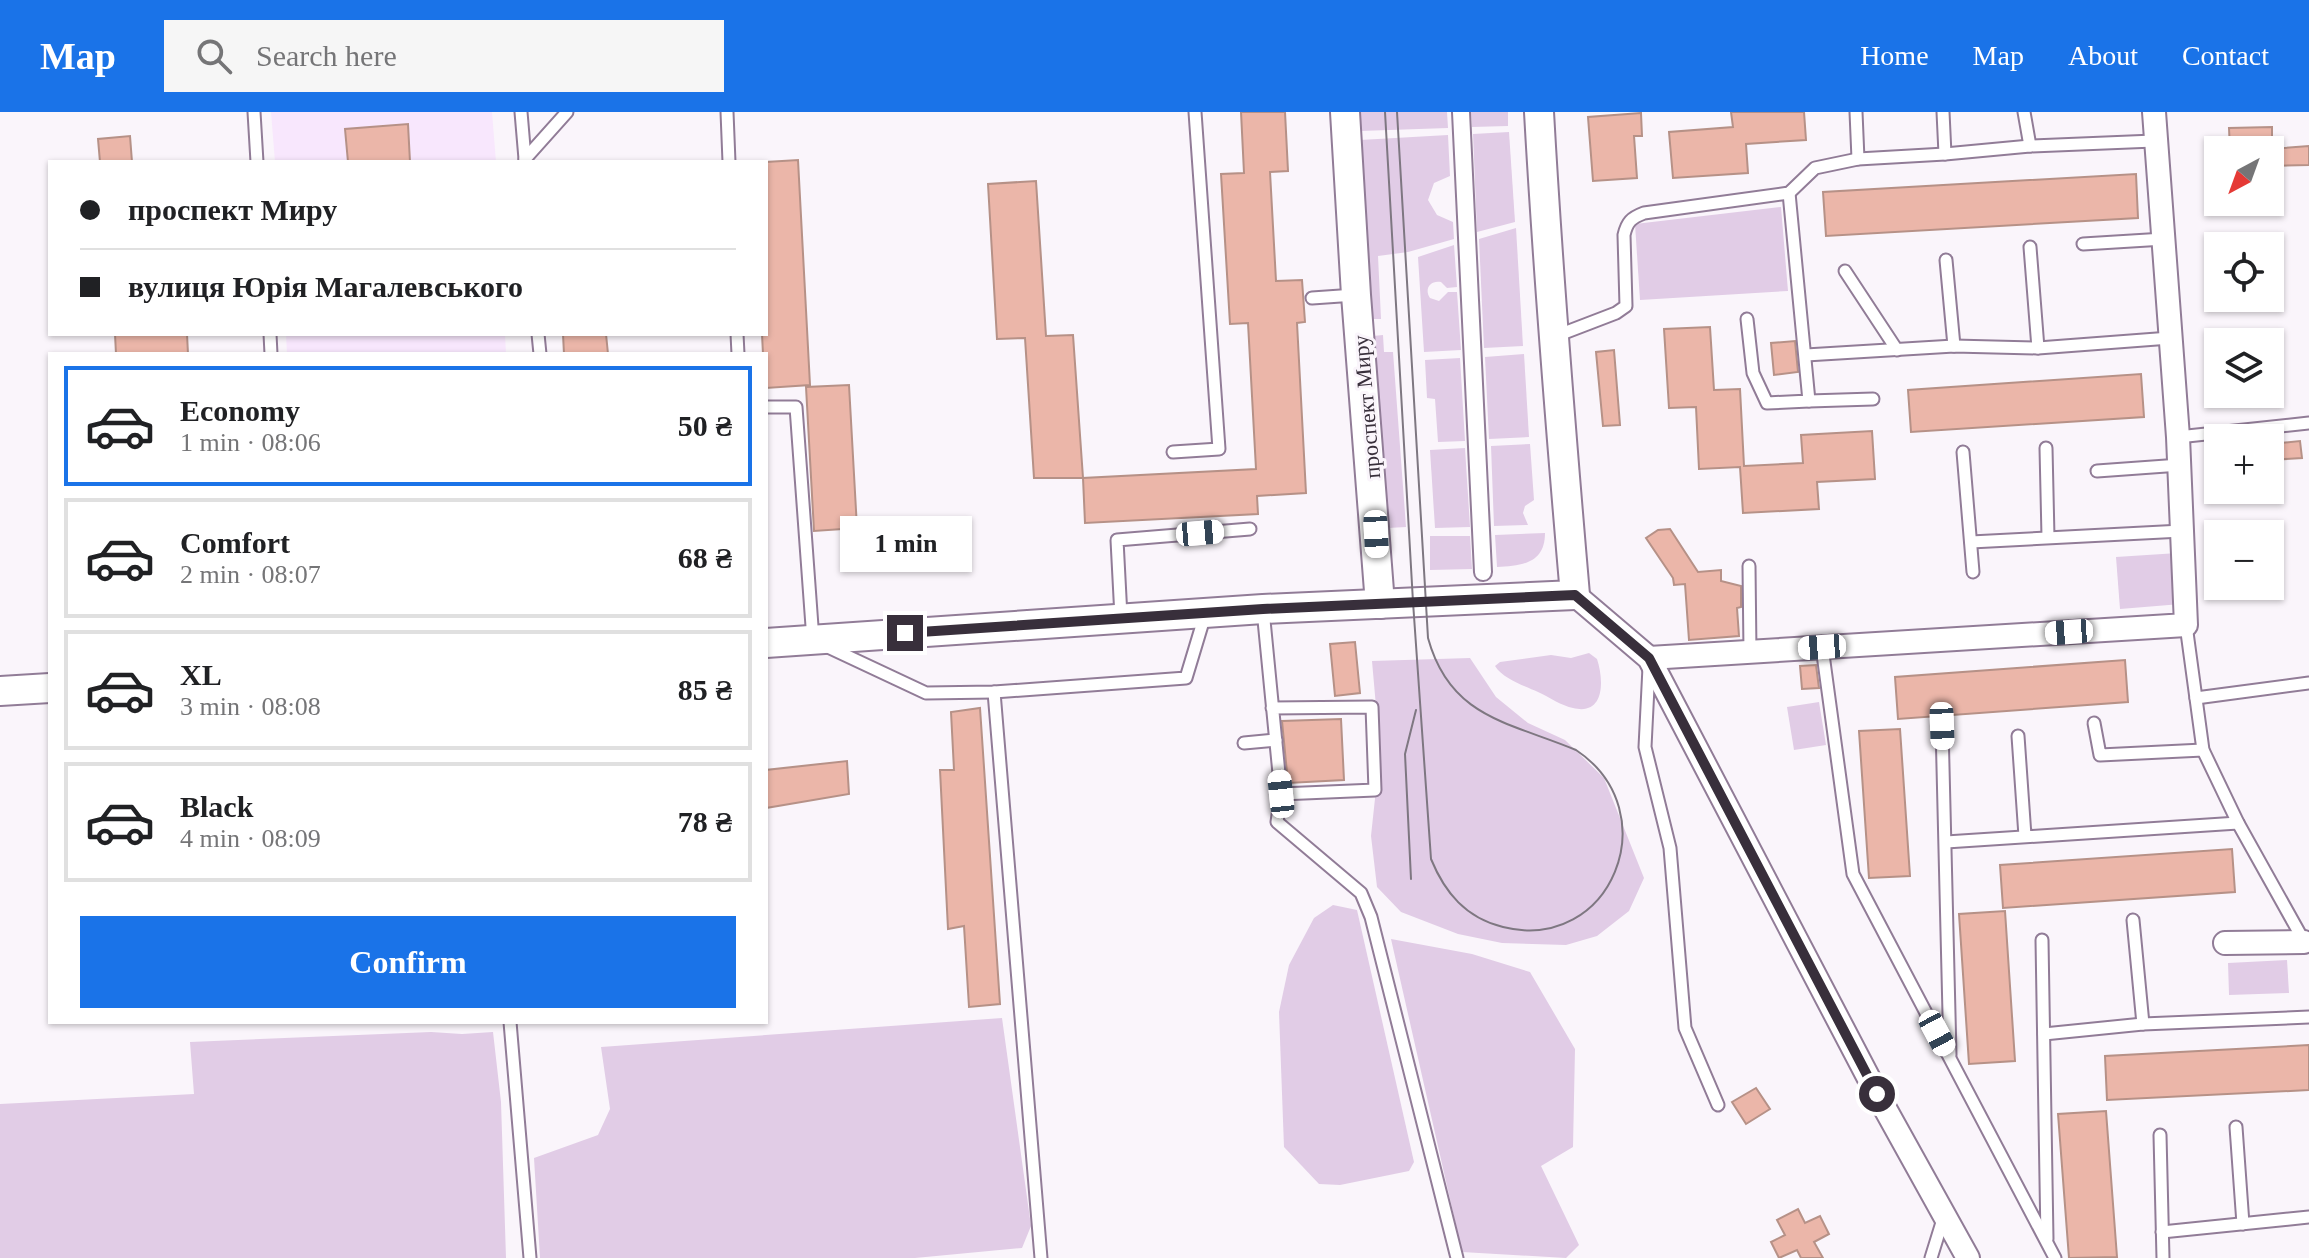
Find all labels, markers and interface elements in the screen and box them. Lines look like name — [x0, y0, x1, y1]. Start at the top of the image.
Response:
search box — [164, 20, 724, 92]
icon: search — [192, 34, 236, 78]
text: Map — [40, 35, 116, 77]
text: Search here — [256, 39, 397, 72]
text: Home — [1860, 40, 1929, 71]
text: Map — [1973, 40, 2024, 71]
text: About — [2068, 40, 2138, 71]
text: Contact — [2182, 40, 2269, 71]
north arrow — [2204, 136, 2284, 216]
map controls — [2204, 136, 2284, 600]
text: проспект Миру — [128, 193, 337, 226]
button: locate — [2204, 232, 2284, 312]
text: вулиця Юрія Магалевського — [128, 270, 523, 303]
button: layers — [2204, 328, 2284, 408]
street label: проспект Миру — [1348, 334, 1385, 480]
icon: car — [84, 390, 156, 462]
text: Economy — [180, 394, 300, 427]
text: 50 ₴ — [678, 409, 732, 442]
button: + — [2204, 424, 2284, 504]
text: 1 min · 08:06 — [180, 428, 321, 457]
car — [1363, 509, 1389, 559]
callout: 1 min — [839, 517, 971, 573]
car — [1175, 519, 1225, 547]
button: − — [2204, 520, 2284, 600]
icon: car — [84, 522, 156, 594]
text: Comfort — [180, 526, 290, 559]
text: 1 min — [875, 529, 937, 558]
text: 68 ₴ — [678, 541, 732, 574]
text: 2 min · 08:07 — [180, 560, 321, 589]
route end — [887, 615, 923, 651]
car — [2044, 618, 2094, 646]
car — [1797, 633, 1847, 661]
icon: car — [84, 654, 156, 726]
text: XL — [180, 658, 222, 691]
text: 85 ₴ — [678, 673, 732, 706]
text: 3 min · 08:08 — [180, 692, 321, 721]
car — [1929, 702, 1955, 750]
car — [1267, 769, 1295, 819]
icon: car — [84, 786, 156, 858]
text: Black — [180, 790, 253, 823]
text: 78 ₴ — [678, 805, 732, 838]
text: 4 min · 08:09 — [180, 824, 321, 853]
button: Confirm — [80, 916, 736, 1008]
car — [1915, 1006, 1959, 1060]
route start — [1859, 1076, 1895, 1112]

